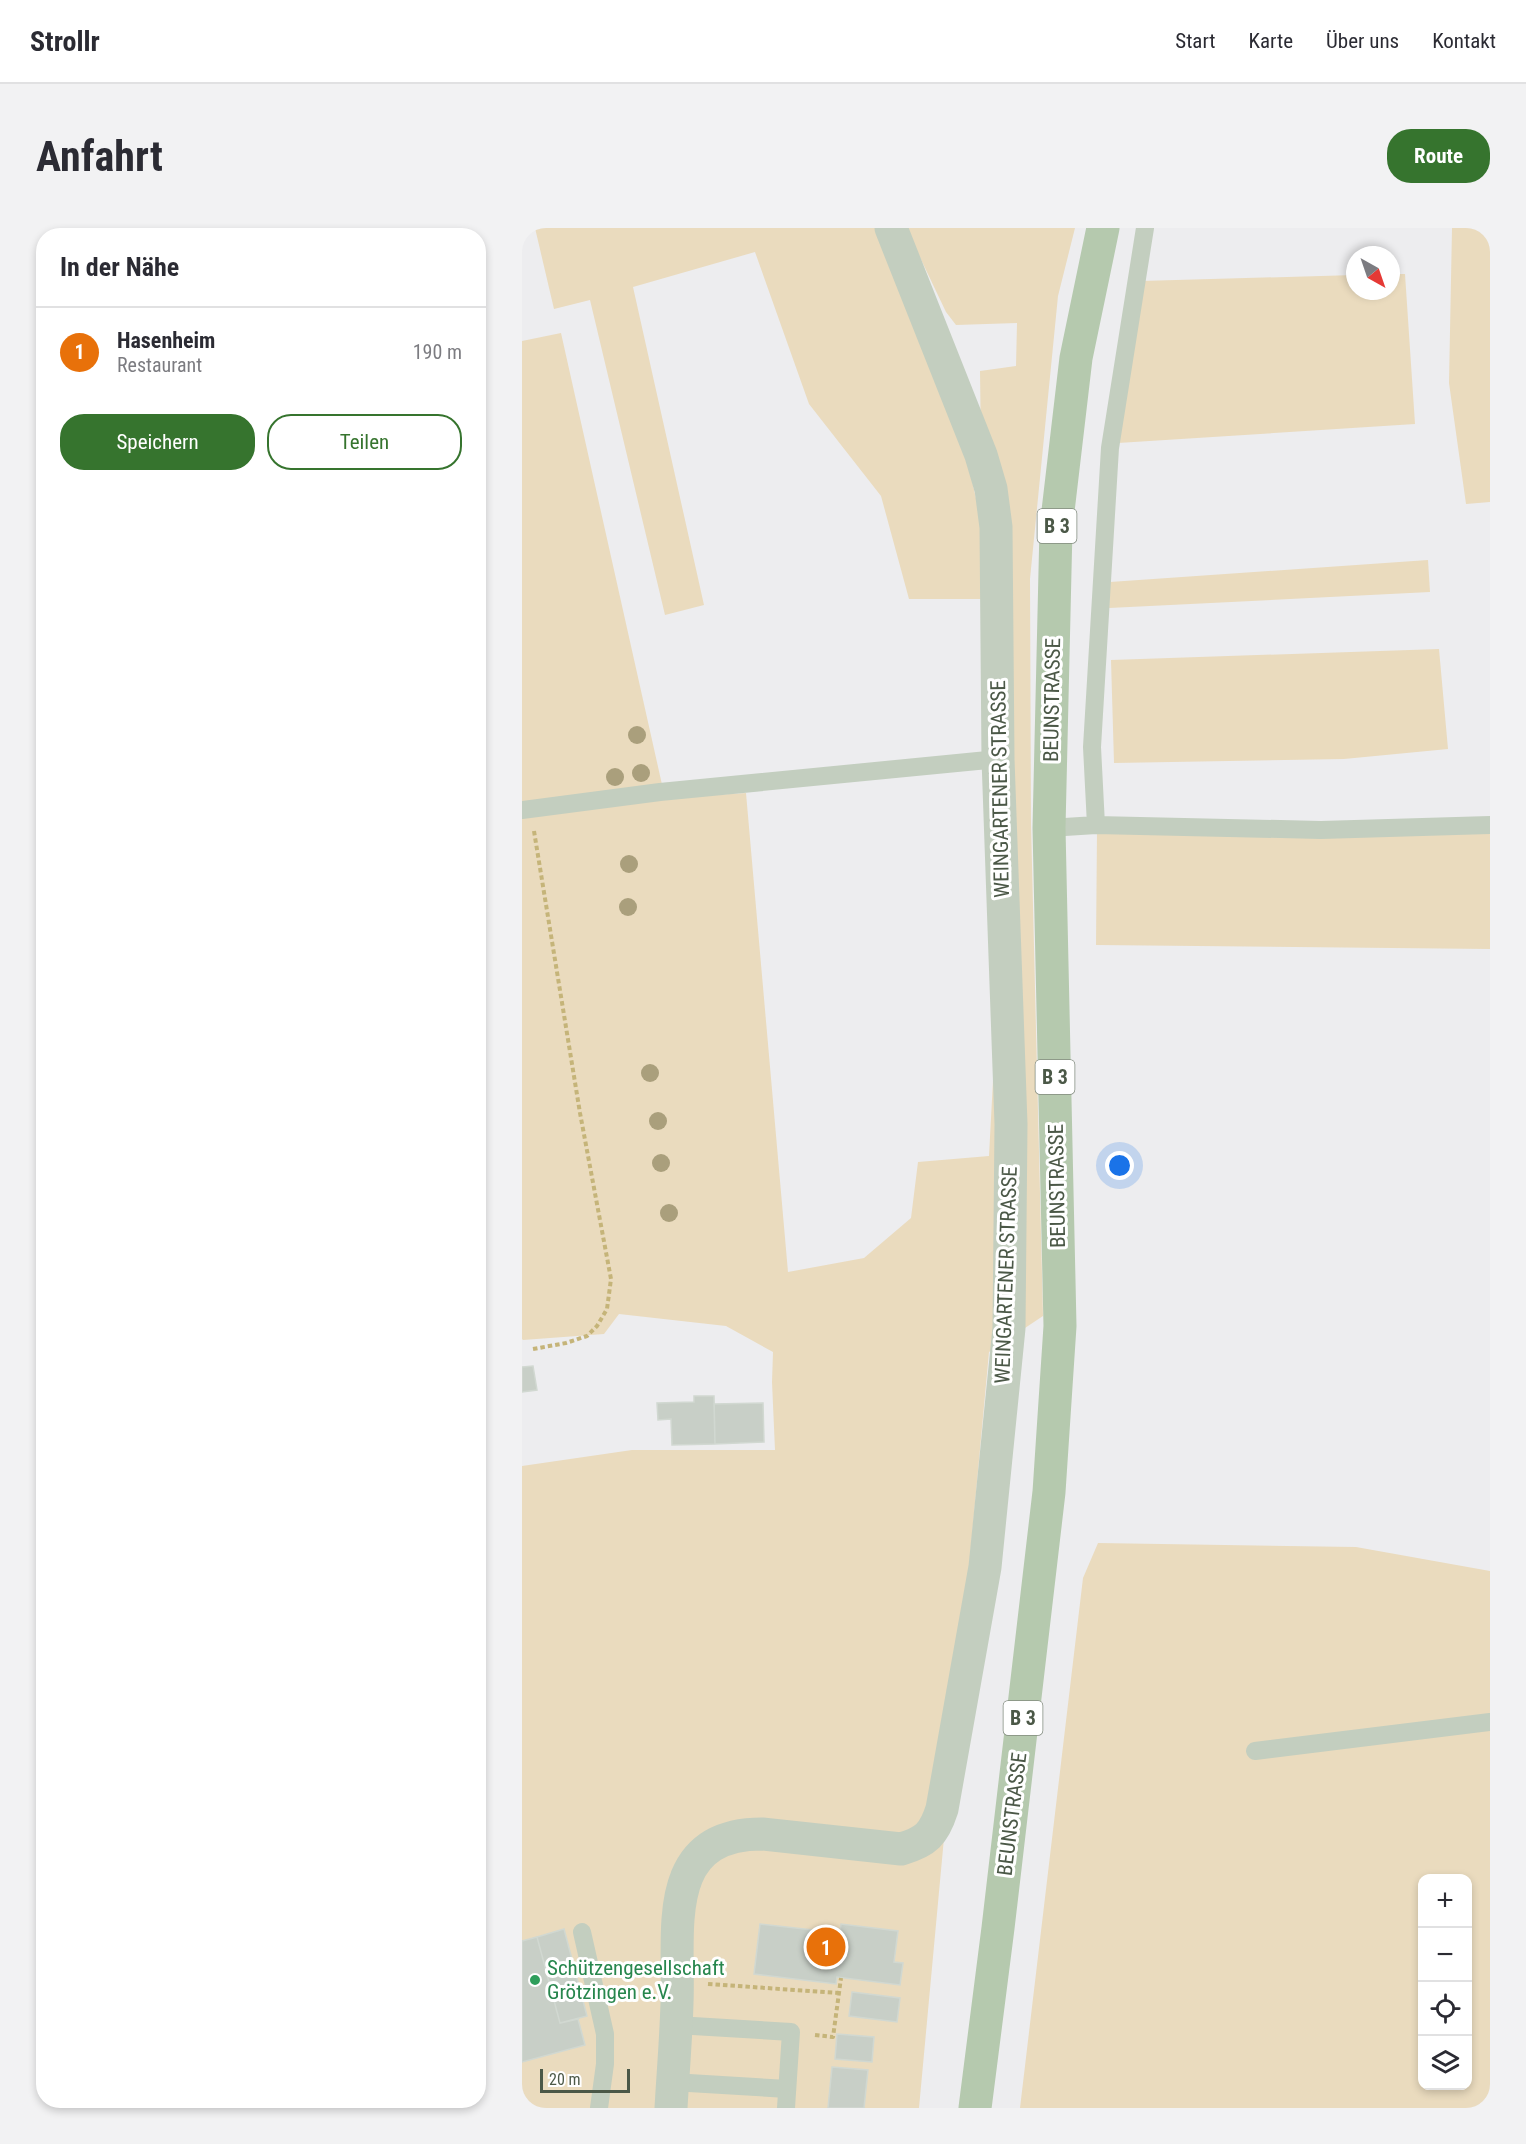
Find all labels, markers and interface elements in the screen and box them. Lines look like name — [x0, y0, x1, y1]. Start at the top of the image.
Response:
text: Strollr — [30, 25, 100, 58]
text: Start — [1175, 29, 1216, 53]
text: Karte — [1249, 29, 1293, 53]
text: Über uns — [1326, 29, 1399, 53]
text: Kontakt — [1432, 29, 1496, 53]
button: Route — [1387, 129, 1490, 183]
text: Anfahrt — [36, 132, 163, 181]
north arrow — [1346, 246, 1400, 300]
text: In der Nähe — [60, 252, 179, 282]
text: Hasenheim — [117, 328, 215, 353]
text: 1 — [74, 340, 85, 364]
text: 190 m — [413, 340, 462, 364]
text: Restaurant — [117, 353, 202, 377]
button: Speichern — [60, 414, 255, 470]
button: Teilen — [267, 414, 462, 470]
road number: B 3 — [1038, 509, 1076, 543]
street label: BEUNSTRASSE — [1039, 638, 1065, 762]
street label: WEINGARTENER STRASSE — [986, 680, 1014, 898]
road number: B 3 — [1036, 1060, 1074, 1094]
street label: BEUNSTRASSE — [1044, 1124, 1070, 1248]
your location — [1105, 1151, 1134, 1180]
street label: WEINGARTENER STRASSE — [990, 1166, 1022, 1384]
road number: B 3 — [1004, 1701, 1042, 1735]
street label: BEUNSTRASSE — [993, 1751, 1031, 1877]
map controls — [1418, 1874, 1472, 2090]
button: + — [1418, 1874, 1472, 1928]
pin: 1 — [806, 1924, 846, 1970]
button: − — [1418, 1928, 1472, 1982]
place label: Schützengesellschaft Grötzingen e.V. — [547, 1956, 725, 2004]
marker: Schützengesellschaft Grötzingen e.V. — [528, 1973, 542, 1987]
button: locate — [1418, 1982, 1472, 2036]
button: layers — [1418, 2036, 1472, 2090]
scale bar — [540, 2066, 630, 2094]
text: 20 m — [549, 2070, 581, 2089]

